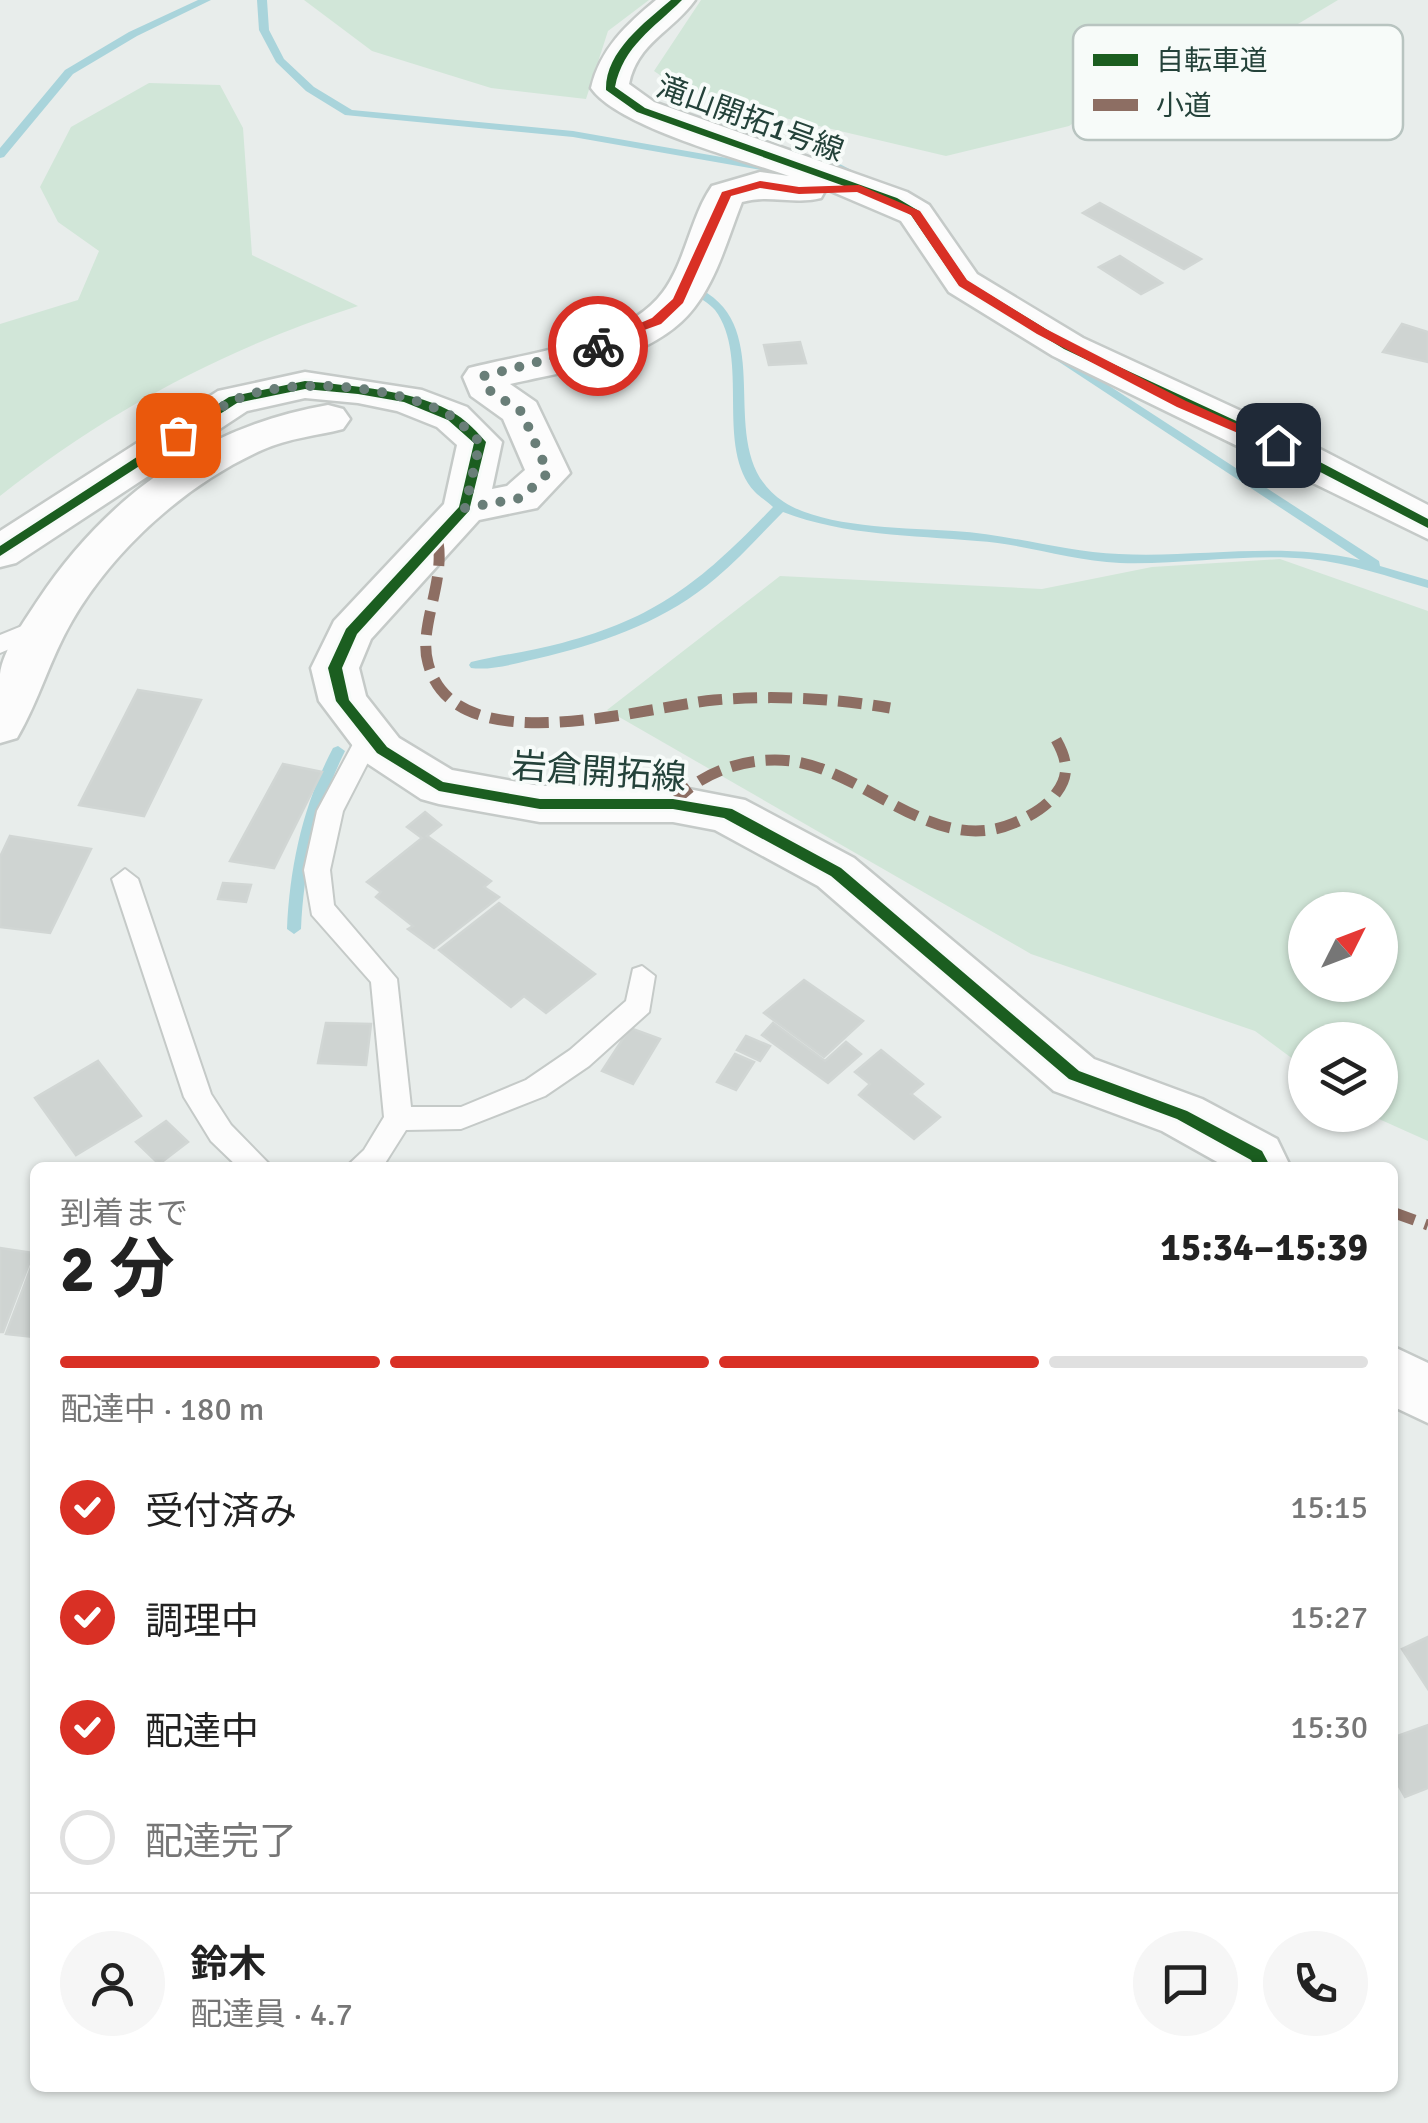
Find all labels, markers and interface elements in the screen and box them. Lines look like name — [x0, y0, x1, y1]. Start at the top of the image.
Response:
legend — [1073, 25, 1403, 140]
text: 自転車道 — [1156, 44, 1268, 78]
street label: 滝山開拓1号線 — [651, 68, 849, 170]
text: 小道 — [1156, 89, 1212, 123]
courier — [548, 296, 648, 396]
icon: bike — [571, 319, 626, 374]
pin — [136, 393, 221, 478]
pin — [1236, 403, 1321, 488]
icon: bag — [151, 408, 206, 463]
icon: home — [1251, 418, 1306, 473]
street label: 岩倉開拓線 — [510, 744, 688, 800]
north arrow — [1288, 892, 1398, 1002]
map controls — [1288, 892, 1398, 1132]
button: layers — [1288, 1022, 1398, 1132]
text: 到着まで — [60, 1194, 188, 1233]
text: 15:34–15:39 — [1160, 1224, 1368, 1271]
text: 2 分 — [60, 1230, 174, 1310]
text: 配達中 · 180 m — [60, 1390, 264, 1429]
icon: check — [60, 1480, 115, 1535]
text: 受付済み — [145, 1488, 297, 1535]
text: 15:15 — [1290, 1488, 1368, 1527]
icon: check — [60, 1590, 115, 1645]
text: 調理中 — [145, 1598, 259, 1645]
text: 15:27 — [1290, 1598, 1368, 1637]
icon: check — [60, 1700, 115, 1755]
text: 配達中 — [145, 1708, 259, 1755]
text: 15:30 — [1290, 1708, 1368, 1747]
text: 配達完了 — [145, 1818, 297, 1865]
button: person — [60, 1931, 165, 2036]
button: chat — [1133, 1931, 1238, 2036]
button: phone — [1263, 1931, 1368, 2036]
text: 鈴木 — [190, 1941, 266, 1988]
text: 配達員 · 4.7 — [190, 1995, 353, 2034]

